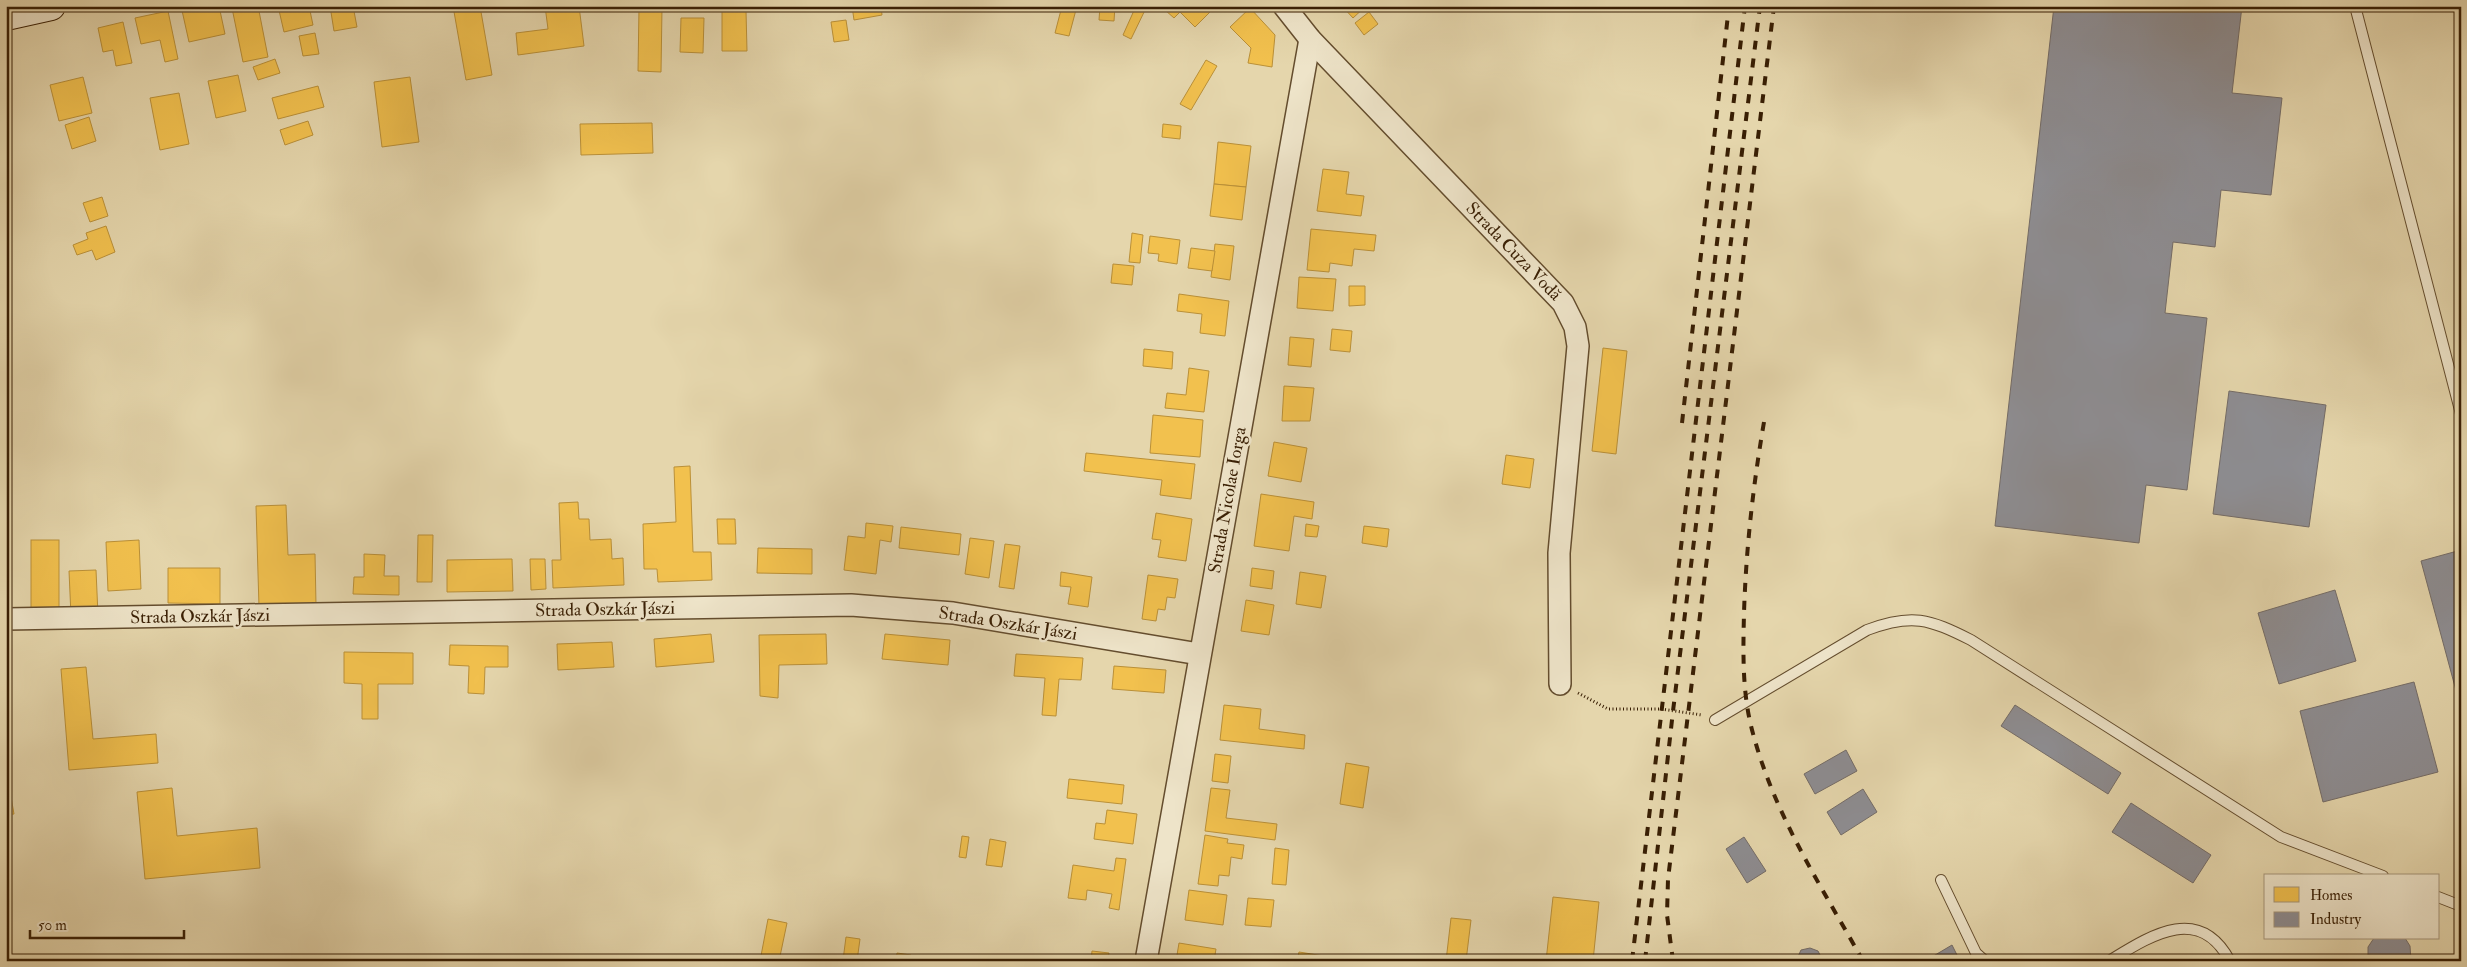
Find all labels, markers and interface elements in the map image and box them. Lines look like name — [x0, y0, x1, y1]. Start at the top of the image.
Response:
street label: Strada Cuza Vodă — [1461, 197, 1567, 306]
street label: Strada Nicolae Iorga — [1203, 424, 1252, 575]
street label: Strada Oszkár Jászi — [535, 597, 675, 622]
street label: Strada Oszkár Jászi — [937, 601, 1079, 646]
street label: Strada Oszkár Jászi — [130, 604, 270, 629]
legend — [2264, 874, 2440, 940]
text: Homes — [2310, 886, 2352, 905]
scale bar — [30, 907, 184, 939]
text: Industry — [2310, 910, 2361, 929]
text: 50 m — [38, 916, 67, 935]

